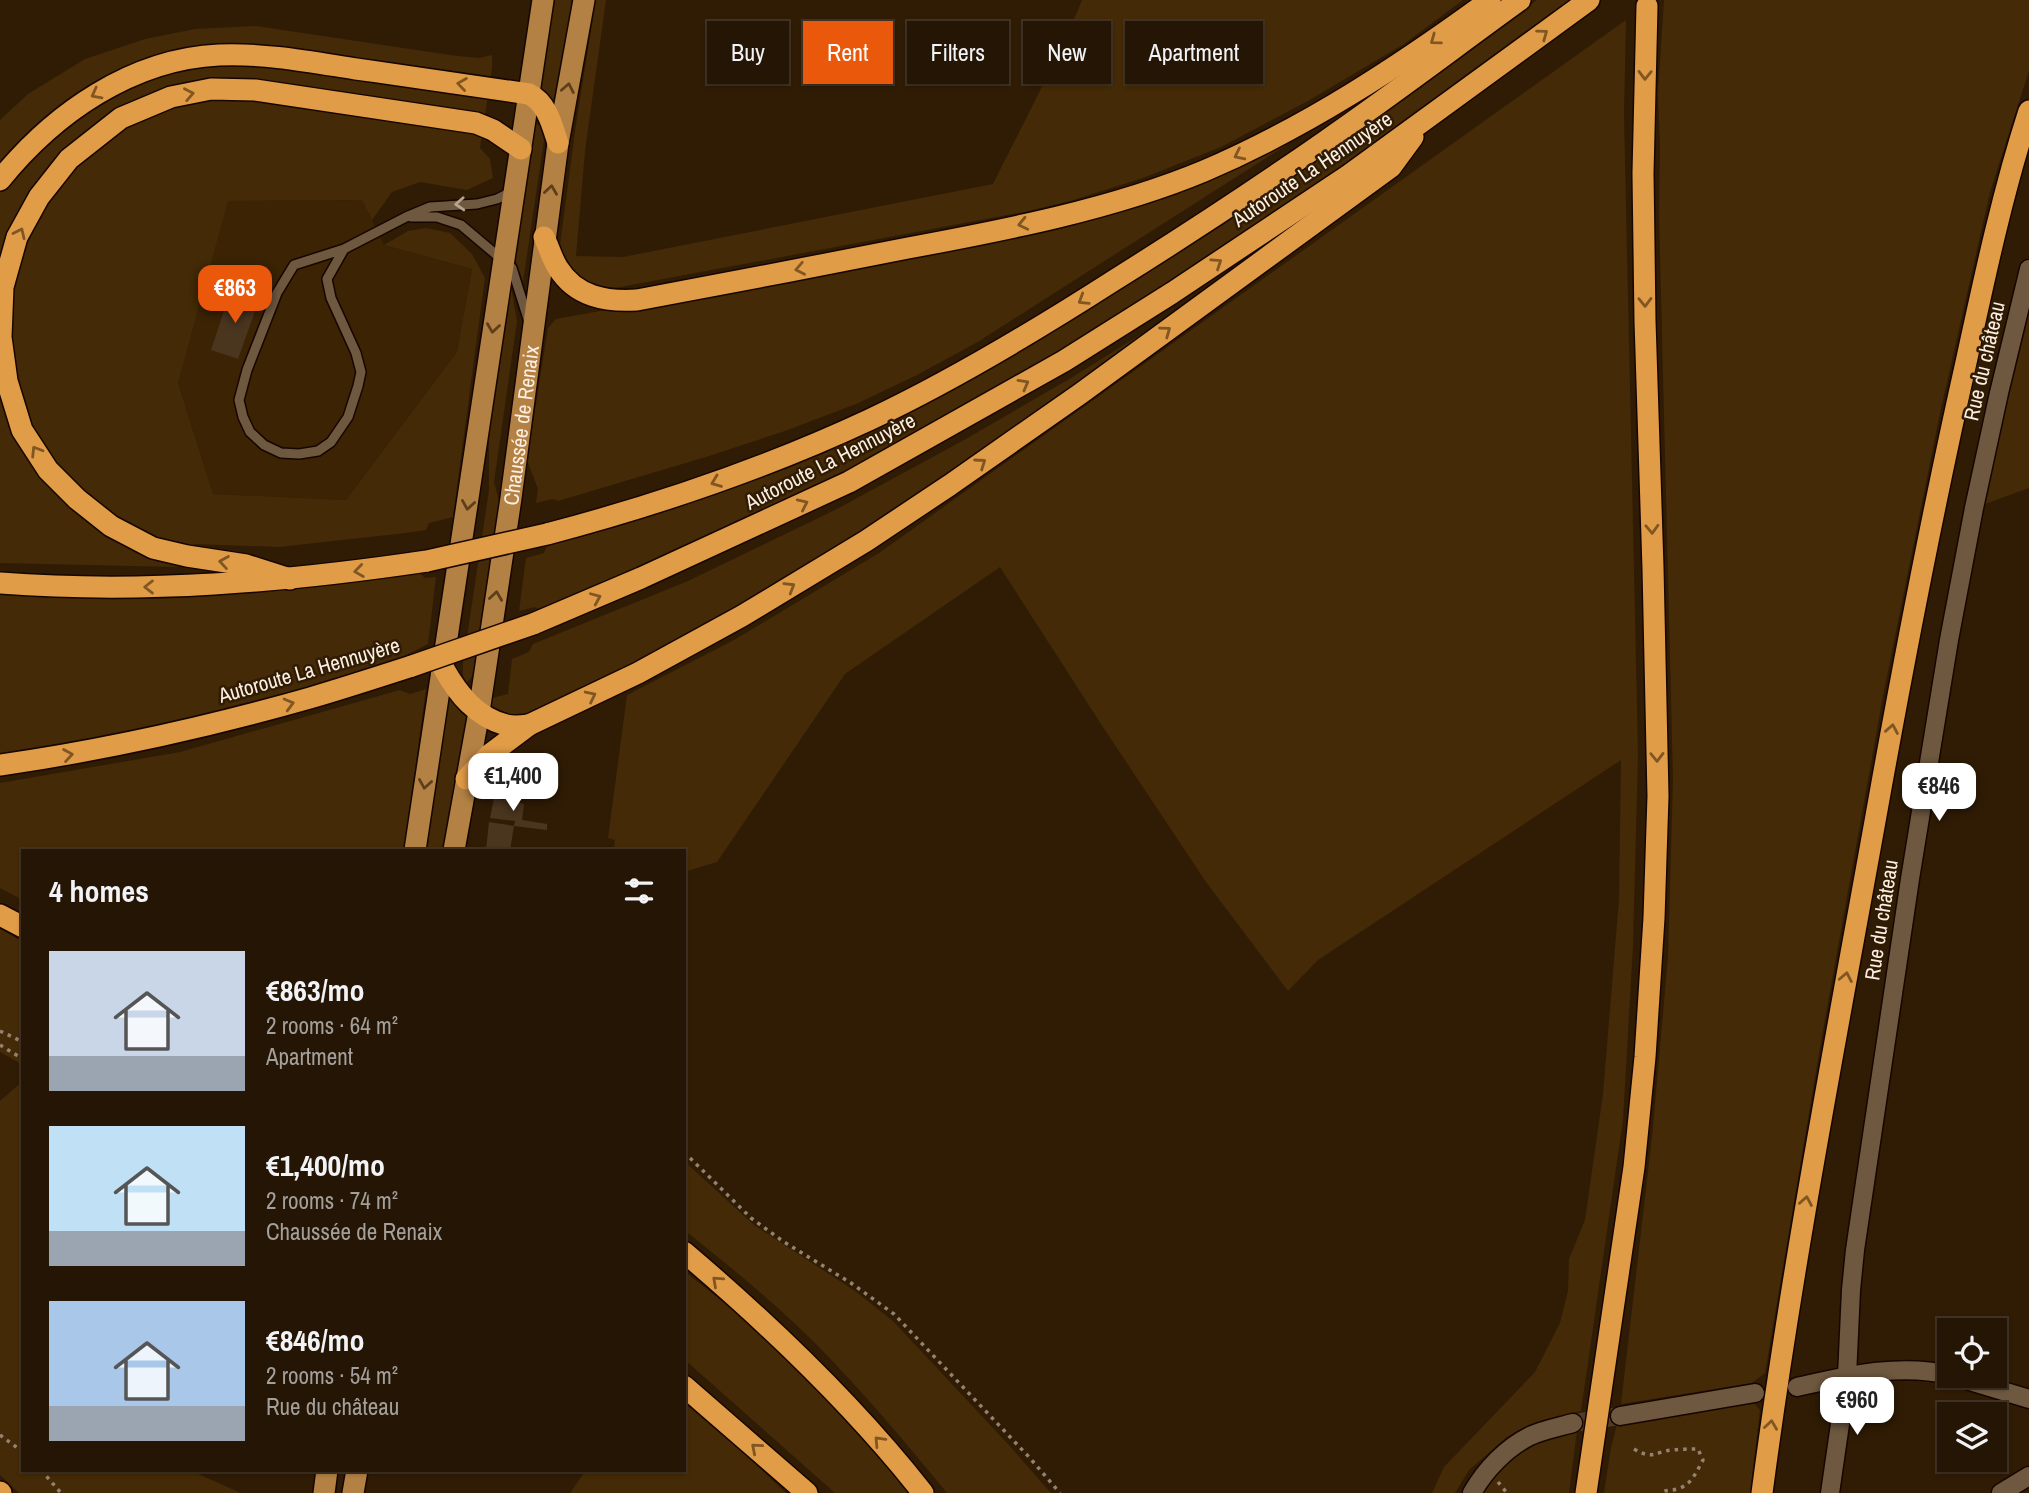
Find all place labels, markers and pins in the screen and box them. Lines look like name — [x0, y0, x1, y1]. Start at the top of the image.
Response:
pin: €863 — [194, 266, 276, 325]
pin: €1,400 — [456, 754, 570, 813]
pin: €846 — [1898, 764, 1980, 823]
pin: €960 — [1816, 1378, 1898, 1437]

